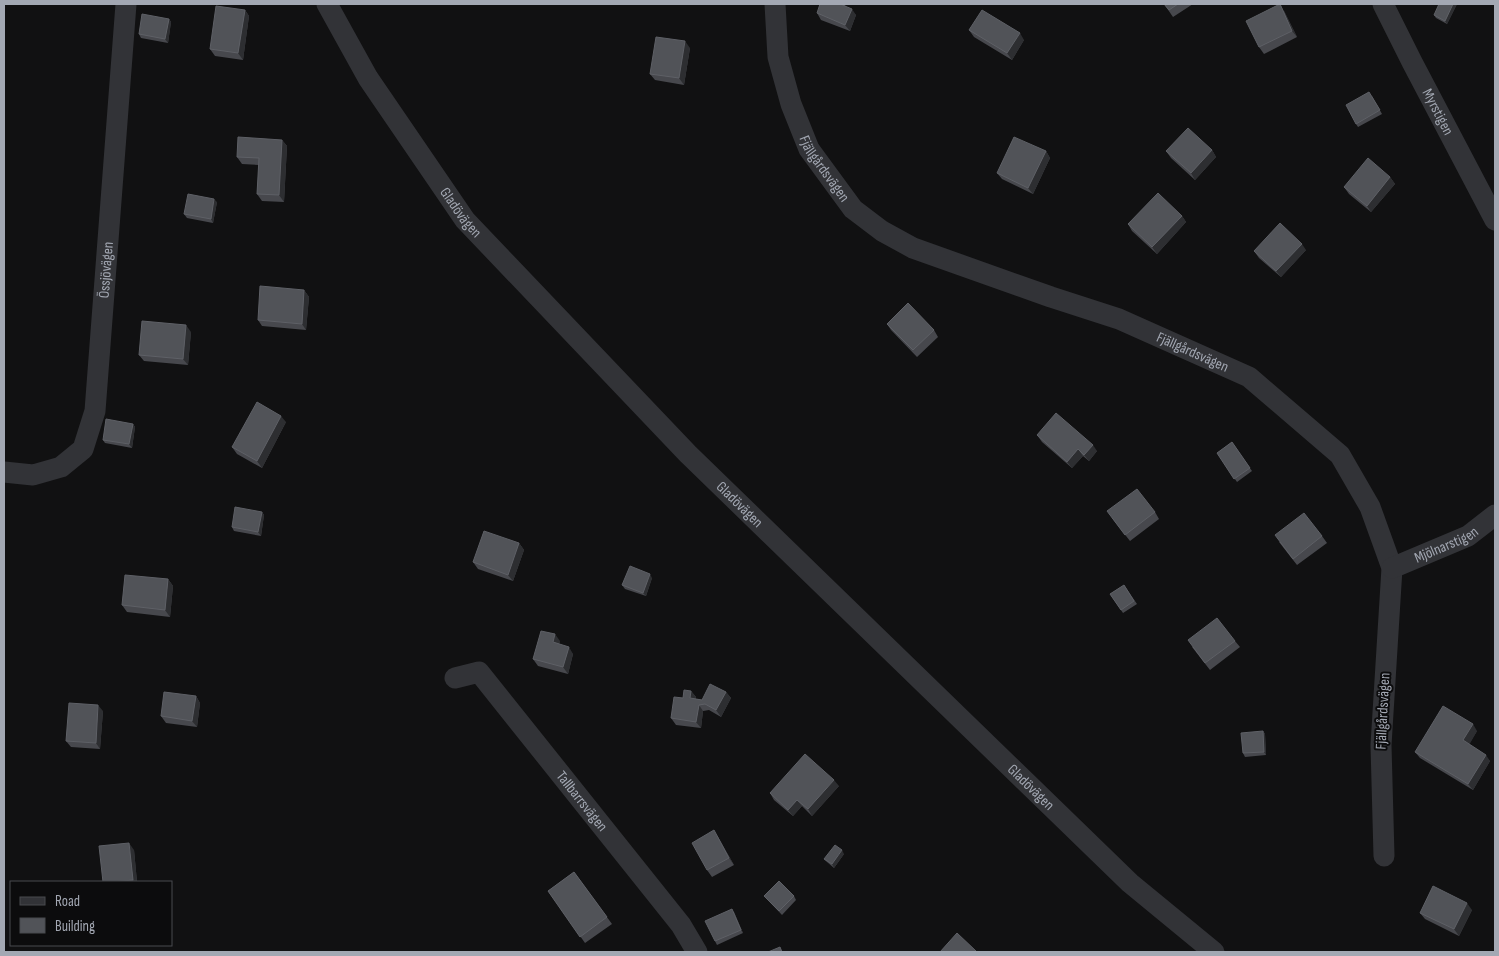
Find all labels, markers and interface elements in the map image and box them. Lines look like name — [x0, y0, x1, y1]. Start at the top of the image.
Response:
street label: Myrstigen — [1418, 85, 1458, 138]
street label: Fjällgårdsvägen — [795, 133, 854, 206]
street label: Gladövägen — [436, 184, 486, 241]
street label: Össjövägen — [94, 241, 117, 299]
street label: Fjällgårdsvägen — [1154, 327, 1232, 376]
street label: Gladövägen — [712, 477, 767, 531]
street label: Mjölnarstigen — [1411, 522, 1482, 567]
street label: Fjällgårdsvägen — [1372, 672, 1394, 750]
street label: Gladövägen — [1004, 760, 1059, 814]
street label: Tallbarrsvägen — [552, 767, 612, 835]
legend — [10, 881, 172, 946]
text: Road — [55, 892, 80, 911]
text: Building — [55, 917, 95, 936]

